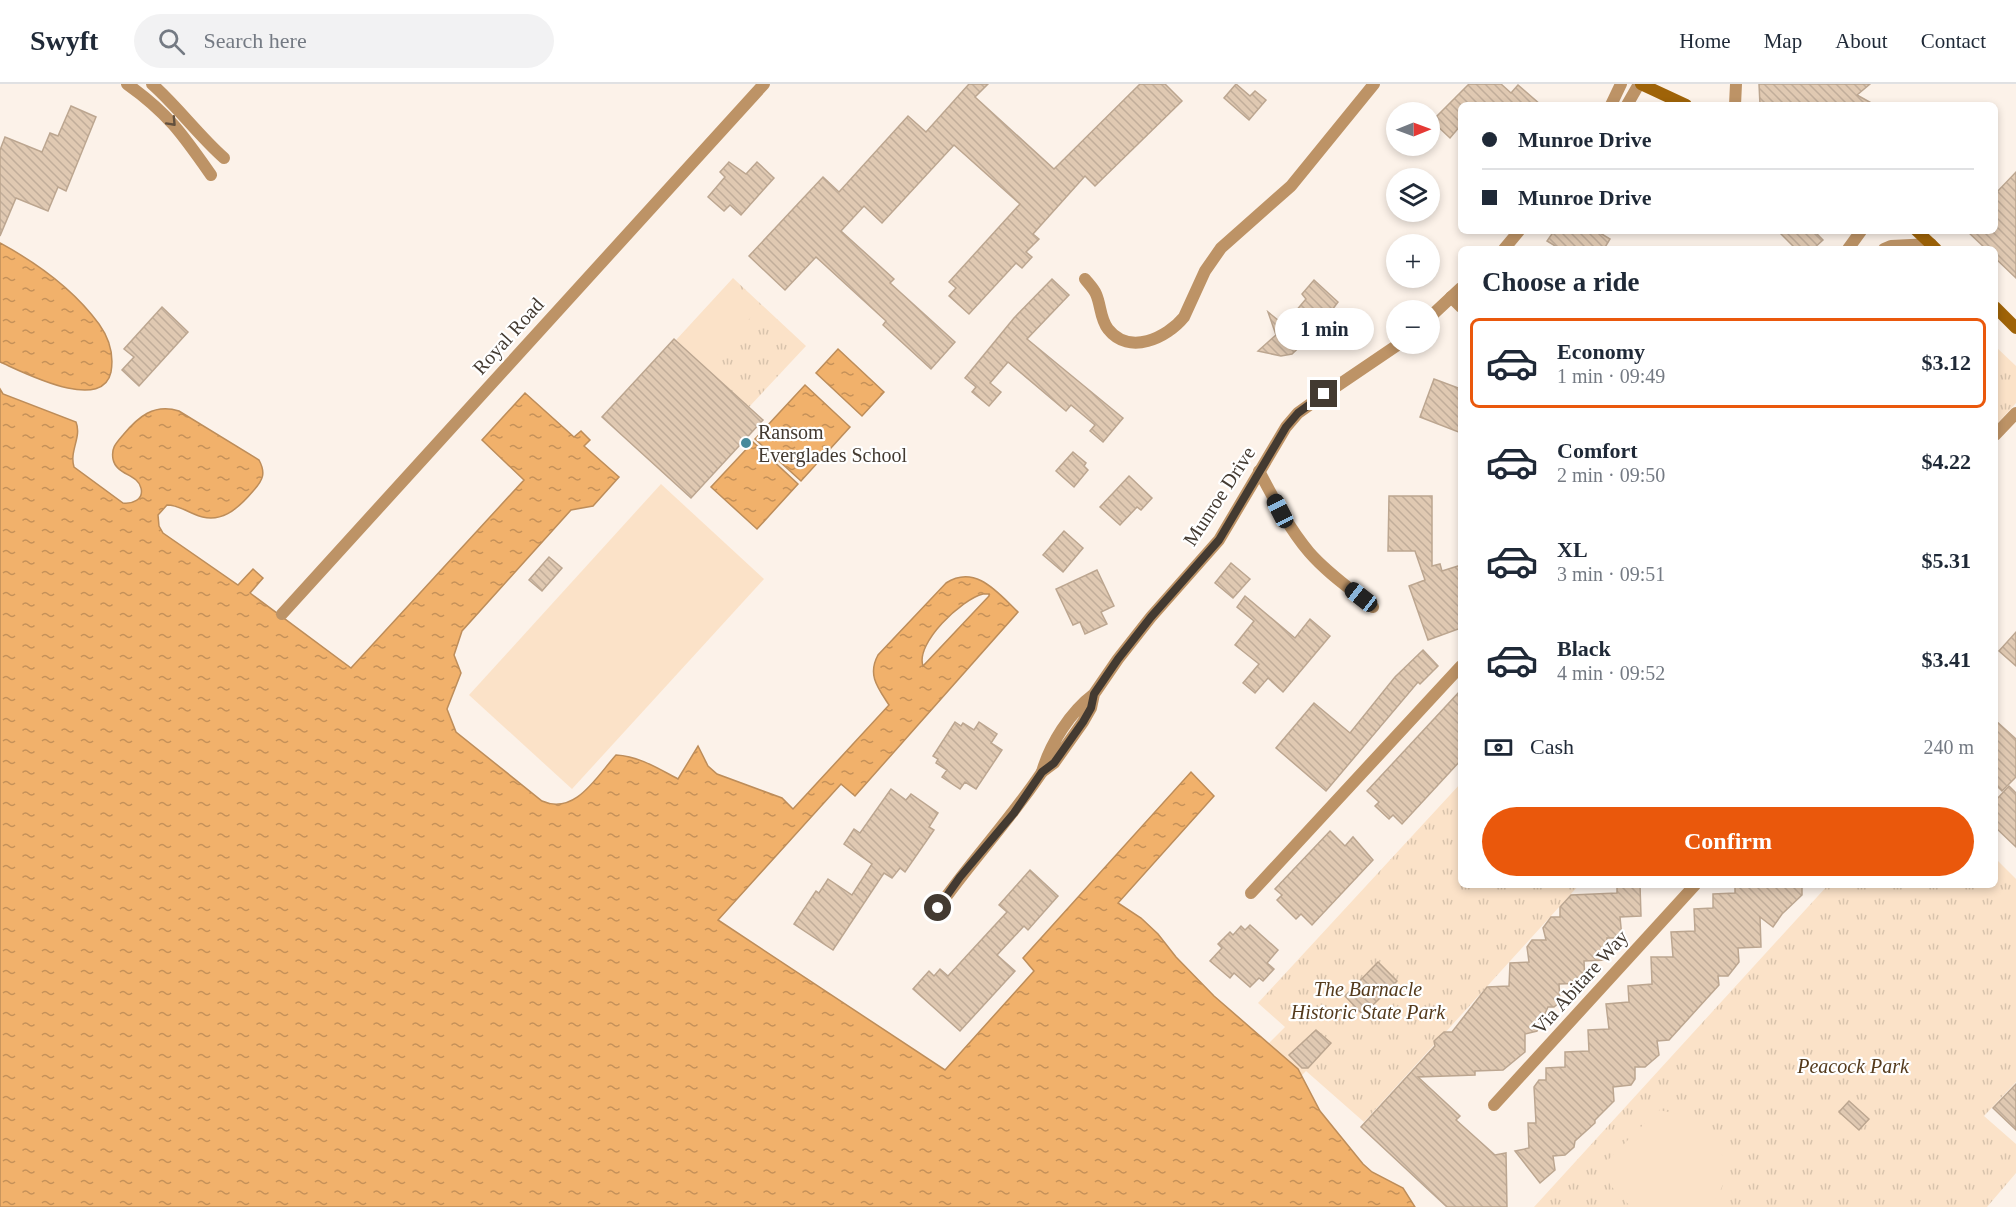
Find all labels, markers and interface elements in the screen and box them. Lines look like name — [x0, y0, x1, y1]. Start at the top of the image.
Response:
search box — [134, 14, 554, 68]
text: Swyft — [30, 25, 98, 56]
icon: search — [155, 25, 188, 58]
text: Search here — [203, 28, 307, 53]
text: Home — [1679, 29, 1731, 53]
text: Map — [1764, 29, 1802, 53]
text: About — [1835, 29, 1888, 53]
text: Contact — [1921, 29, 1986, 53]
north arrow — [1386, 102, 1440, 156]
map controls — [1386, 102, 1440, 354]
one-way arrow — [165, 115, 176, 125]
text: Munroe Drive — [1518, 127, 1651, 152]
button: layers — [1386, 168, 1440, 222]
text: Munroe Drive — [1518, 185, 1651, 210]
button: + — [1386, 234, 1440, 288]
text: Choose a ride — [1482, 267, 1640, 297]
street label: Royal Road — [468, 293, 549, 379]
button: − — [1386, 300, 1440, 354]
callout: 1 min — [1274, 307, 1374, 349]
text: 1 min — [1300, 318, 1349, 340]
icon: car — [1485, 336, 1539, 390]
text: Economy — [1557, 339, 1645, 364]
text: $3.12 — [1922, 350, 1971, 375]
text: 1 min · 09:49 — [1557, 365, 1665, 387]
route end — [1310, 380, 1337, 407]
place label: Ransom Everglades School — [758, 421, 907, 467]
icon: car — [1485, 435, 1539, 489]
marker: Ransom Everglades School — [739, 436, 753, 450]
text: Comfort — [1557, 438, 1638, 463]
street label: Munroe Drive — [1179, 442, 1259, 550]
text: $4.22 — [1922, 449, 1971, 474]
text: 2 min · 09:50 — [1557, 464, 1665, 486]
car — [1264, 491, 1296, 531]
icon: car — [1485, 534, 1539, 588]
text: XL — [1557, 537, 1588, 562]
text: $5.31 — [1922, 548, 1971, 573]
text: 3 min · 09:51 — [1557, 563, 1665, 585]
car — [1341, 579, 1381, 615]
icon: car — [1485, 633, 1539, 687]
text: Black — [1557, 636, 1611, 661]
text: $3.41 — [1922, 647, 1971, 672]
text: 4 min · 09:52 — [1557, 662, 1665, 684]
icon: cash — [1482, 731, 1515, 764]
text: Cash — [1530, 734, 1574, 759]
text: 240 m — [1923, 736, 1974, 758]
button: Confirm — [1482, 807, 1974, 876]
route start — [924, 894, 951, 921]
street label: Via Abitare Way — [1528, 925, 1633, 1039]
park label: The Barnacle Historic State Park — [1290, 978, 1446, 1023]
park label: Peacock Park — [1796, 1055, 1910, 1077]

